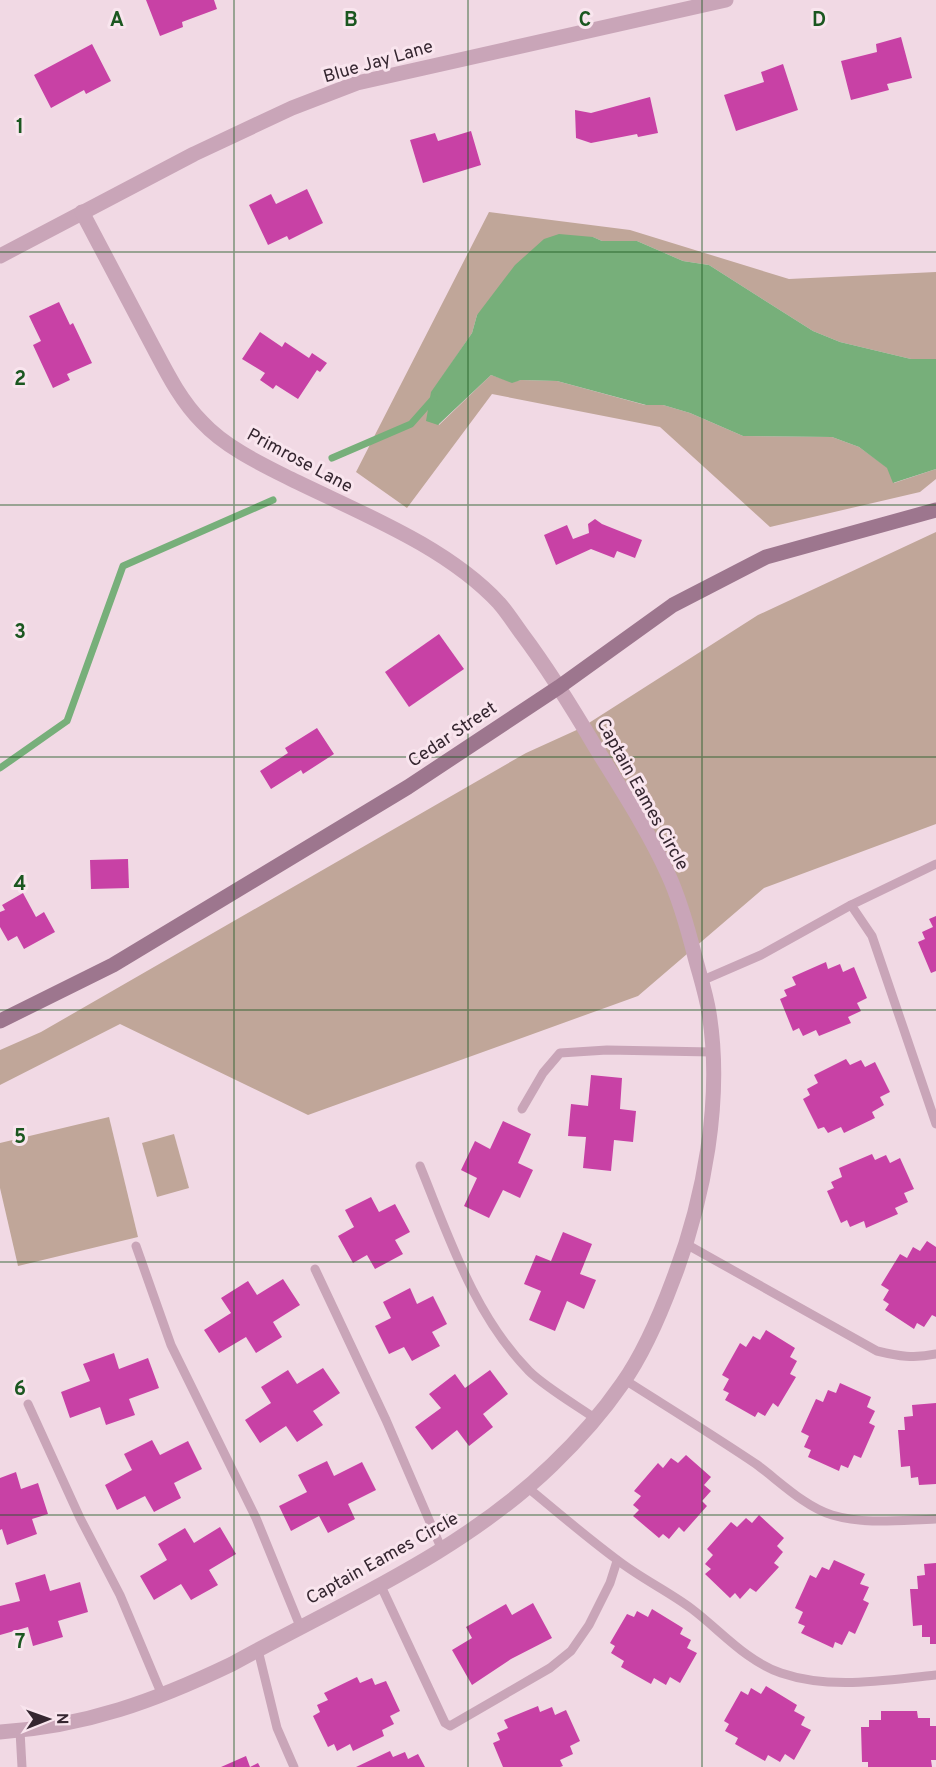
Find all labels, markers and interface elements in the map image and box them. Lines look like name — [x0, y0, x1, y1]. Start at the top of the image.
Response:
text: A — [110, 8, 124, 34]
text: B — [344, 8, 358, 34]
text: C — [579, 8, 591, 34]
text: D — [812, 8, 826, 34]
street label: Blue Jay Lane — [321, 36, 436, 89]
text: 1 — [16, 115, 24, 141]
text: 2 — [14, 367, 26, 393]
street label: Primrose Lane — [242, 424, 356, 499]
text: 3 — [14, 620, 26, 646]
street label: Cedar Street — [404, 697, 502, 773]
street label: Captain Eames Circle — [590, 715, 693, 875]
text: 4 — [14, 872, 26, 898]
text: 5 — [14, 1125, 26, 1151]
text: 6 — [14, 1377, 26, 1403]
street label: Captain Eames Circle — [303, 1508, 463, 1611]
text: 7 — [15, 1630, 25, 1656]
north arrow — [18, 1689, 78, 1749]
text: N — [51, 1713, 71, 1725]

